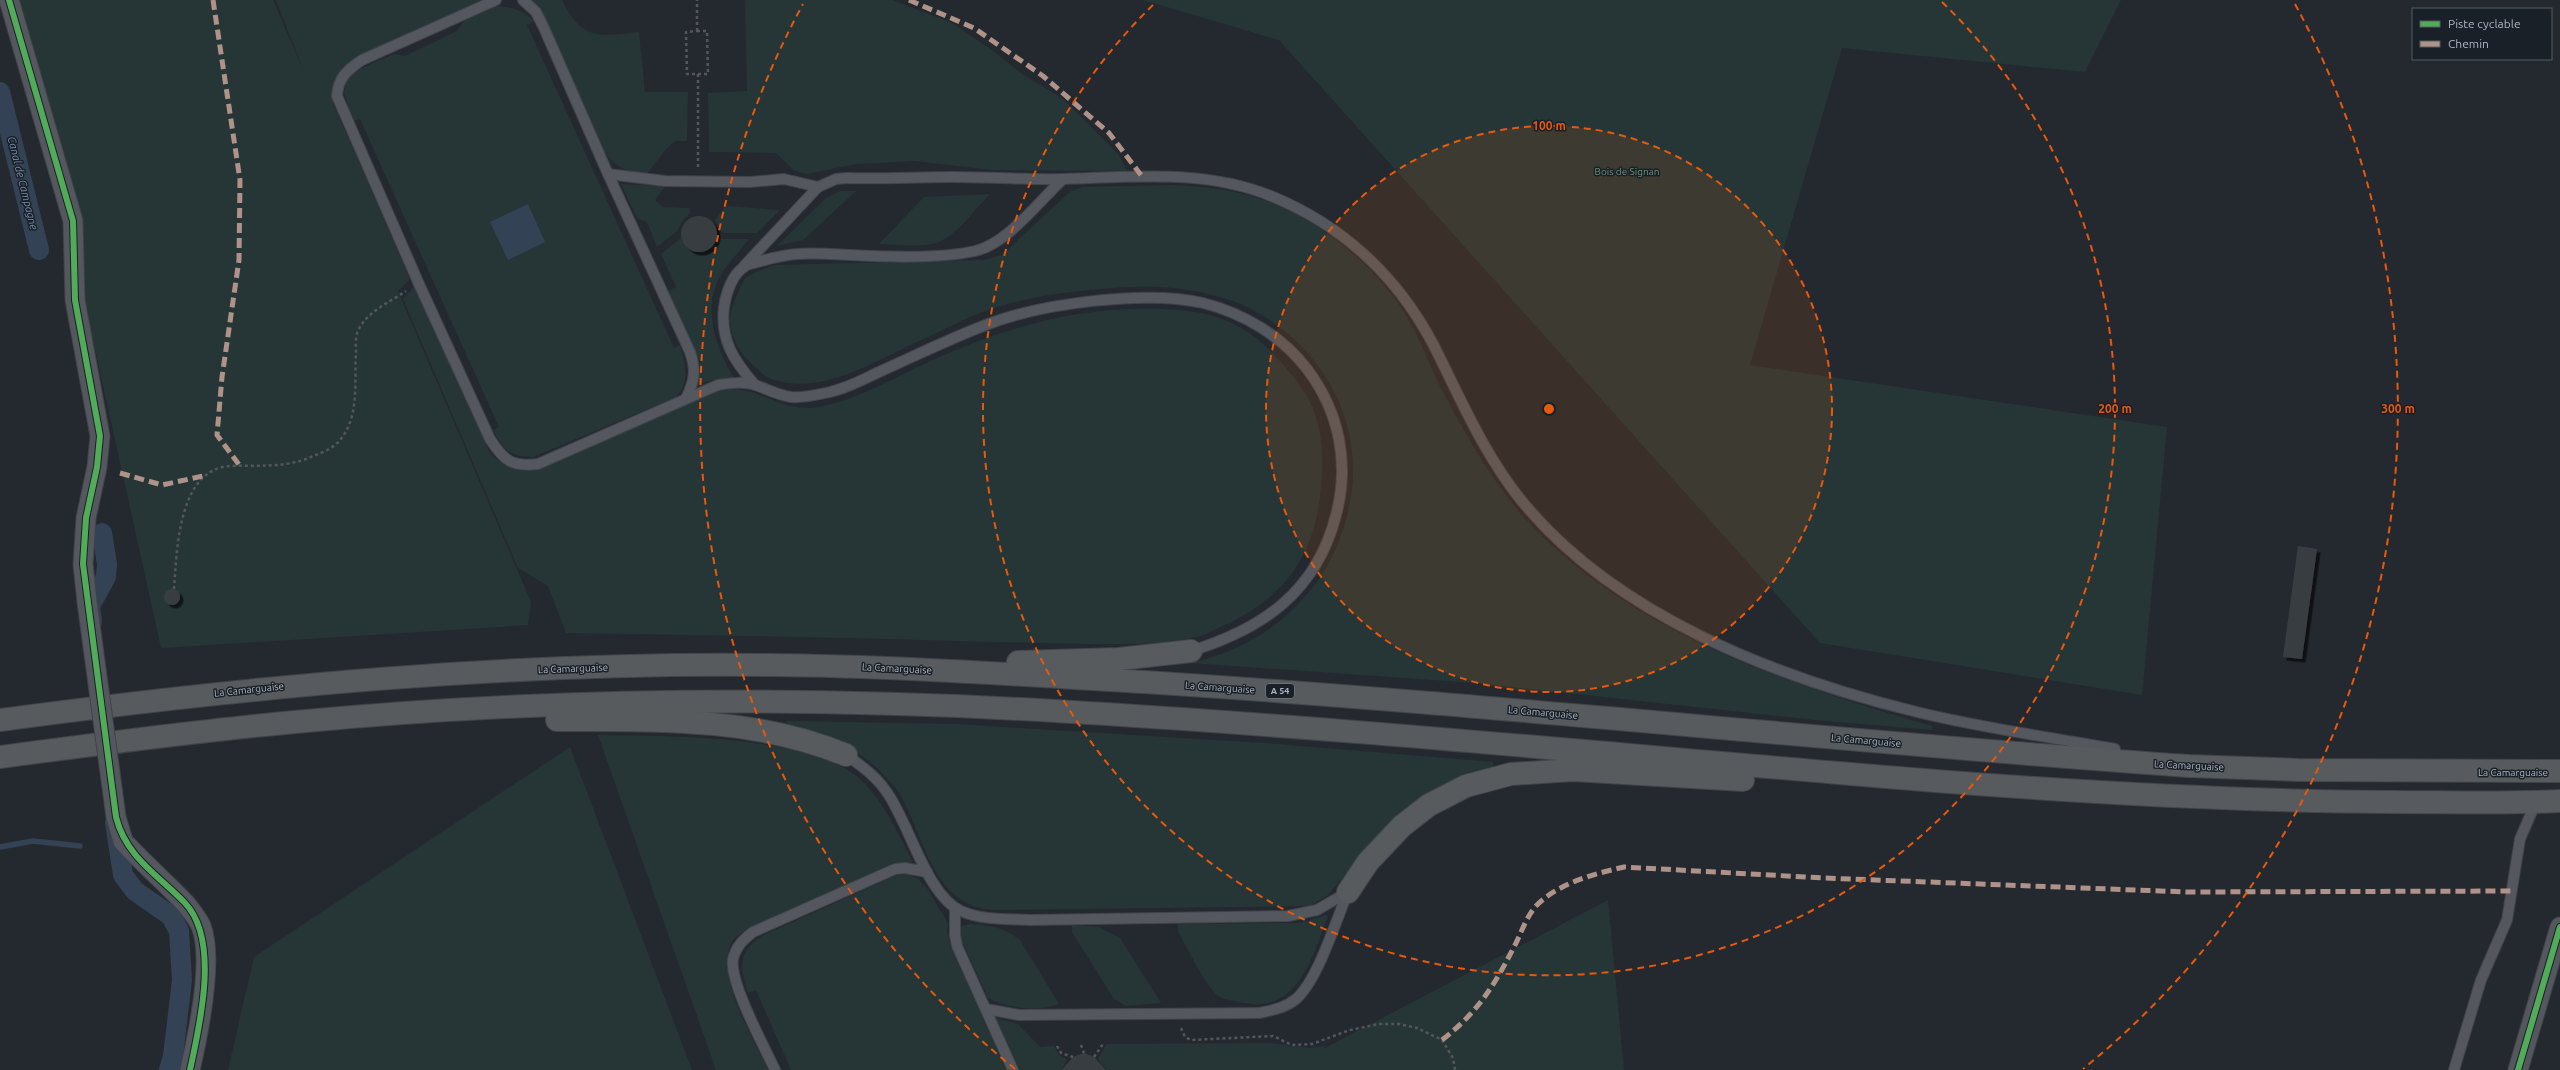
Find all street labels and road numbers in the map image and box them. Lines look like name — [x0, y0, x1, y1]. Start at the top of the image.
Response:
street label: La Camarguaise — [862, 661, 932, 676]
street label: La Camarguaise — [538, 662, 608, 675]
street label: La Camarguaise — [214, 680, 285, 699]
street label: La Camarguaise — [1185, 680, 1255, 695]
road number: A 54 — [1266, 684, 1294, 698]
street label: La Camarguaise — [1507, 704, 1578, 721]
street label: La Camarguaise — [1830, 732, 1901, 749]
street label: La Camarguaise — [2154, 758, 2224, 773]
street label: La Camarguaise — [2478, 767, 2548, 778]

